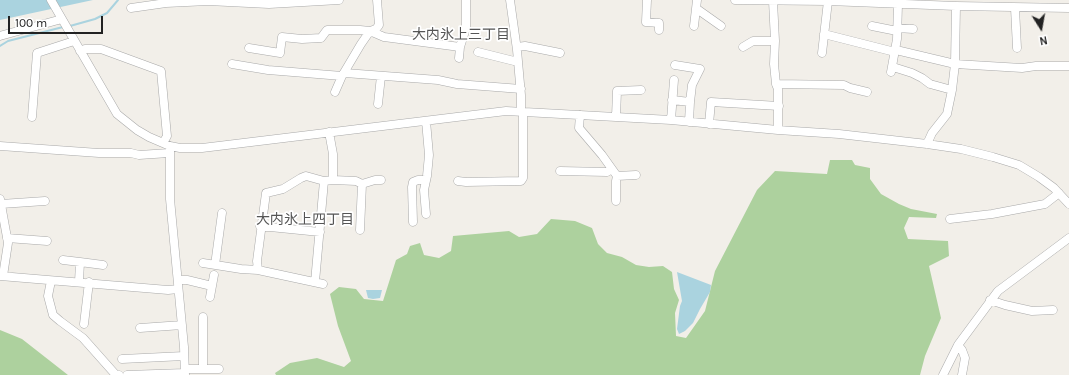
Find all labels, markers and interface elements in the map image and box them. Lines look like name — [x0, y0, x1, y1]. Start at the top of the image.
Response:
scale bar — [10, 8, 105, 34]
north arrow — [1021, 8, 1061, 48]
text: 100 m — [15, 16, 47, 30]
district label: 大内氷上三丁目 — [412, 27, 510, 43]
text: N — [1038, 33, 1049, 47]
district label: 大内氷上四丁目 — [256, 212, 354, 228]

